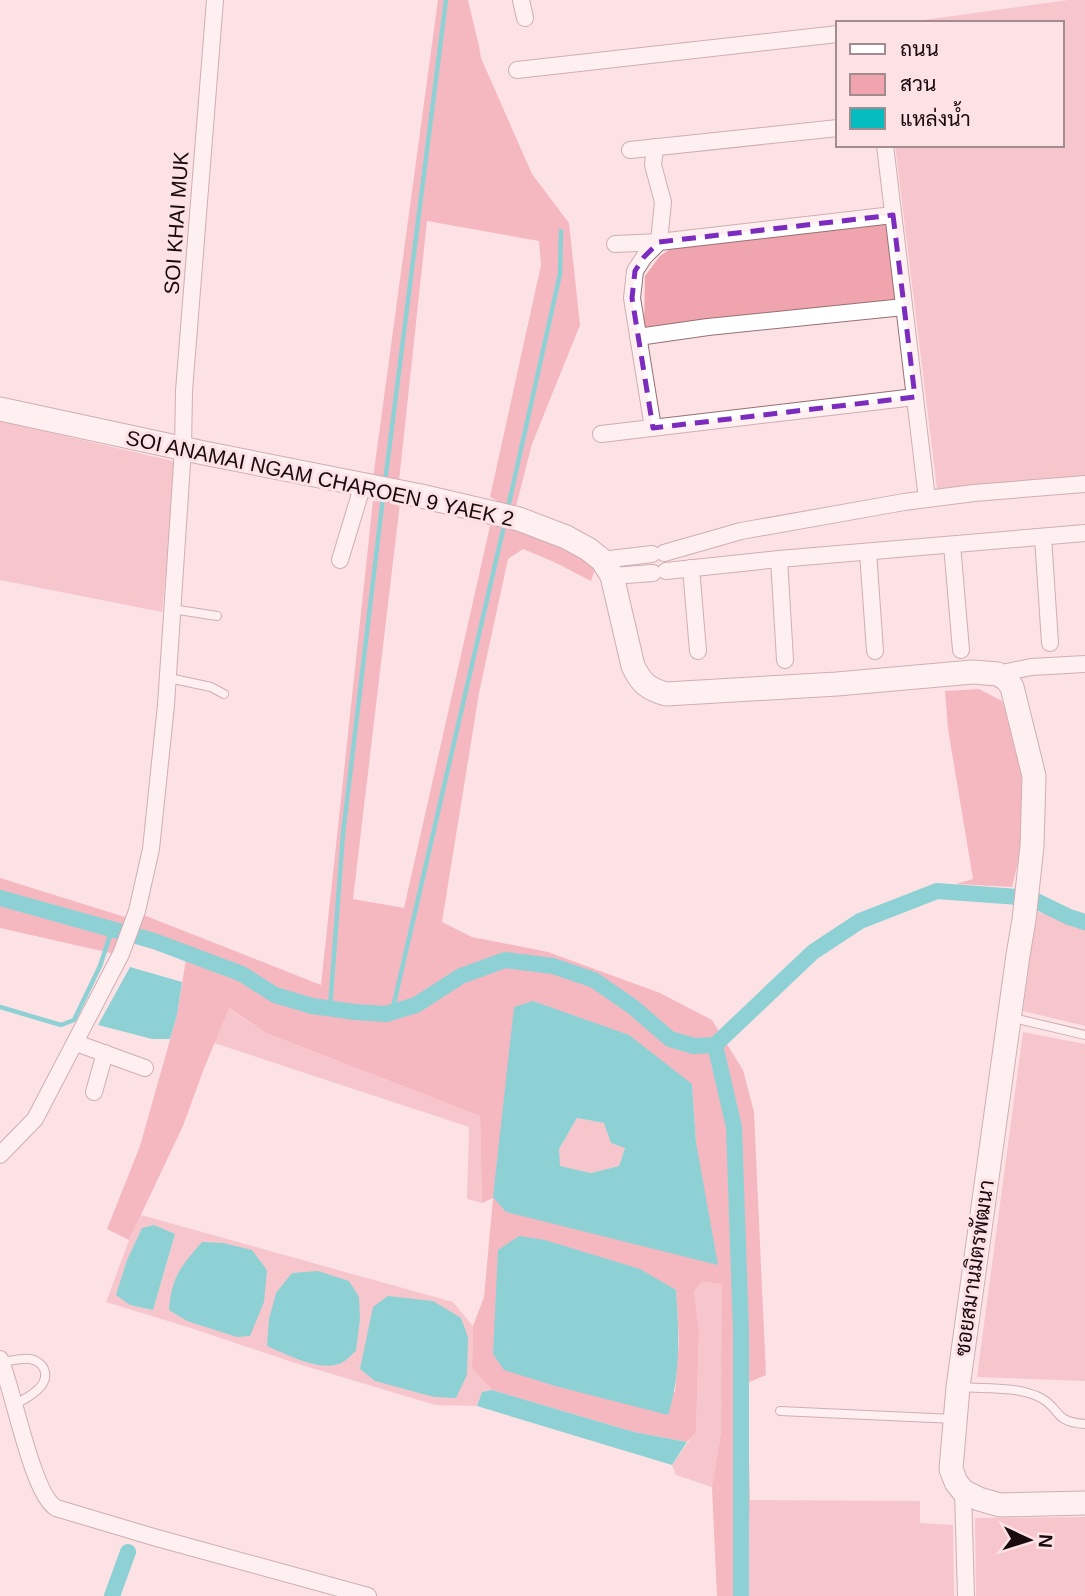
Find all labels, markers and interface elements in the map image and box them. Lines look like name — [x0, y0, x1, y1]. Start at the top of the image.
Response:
legend — [836, 21, 1064, 147]
text: ถนน — [900, 37, 939, 60]
text: สวน — [900, 72, 936, 95]
text: แหล่งน้ำ — [900, 101, 971, 130]
street label: SOI KHAI MUK — [160, 151, 192, 295]
street label: SOI ANAMAI NGAM CHAROEN 9 YAEK 2 — [124, 426, 516, 530]
street label: ซอยสมานมิตรพัฒนา — [950, 1178, 998, 1358]
north arrow — [994, 1505, 1064, 1575]
text: N — [1035, 1534, 1056, 1549]

